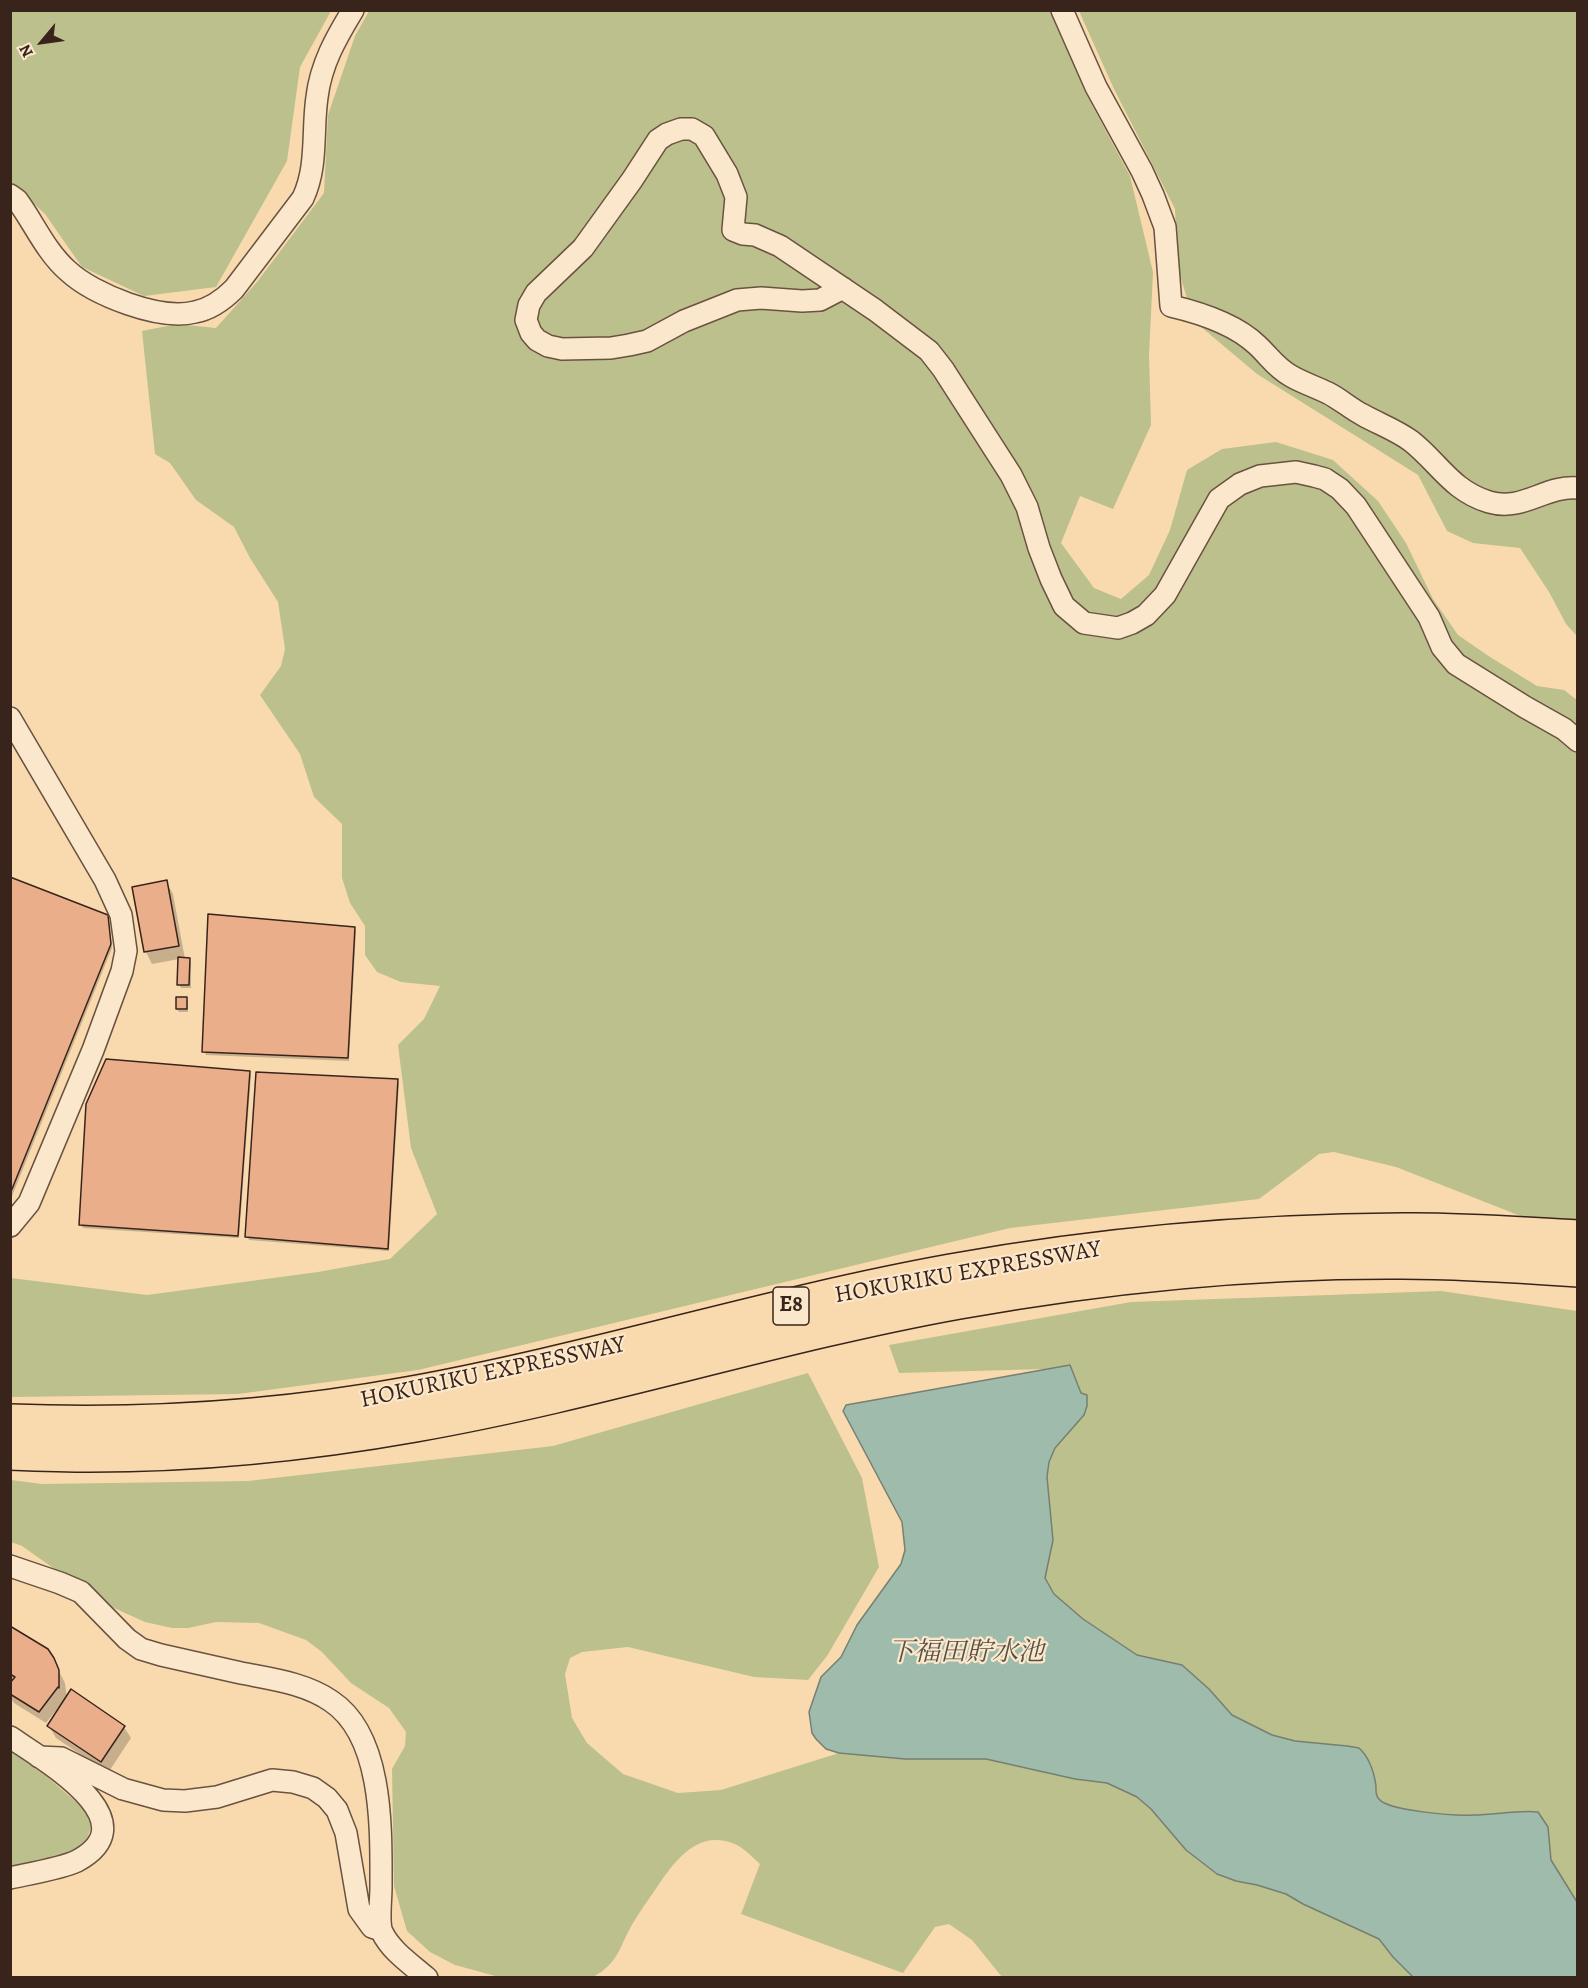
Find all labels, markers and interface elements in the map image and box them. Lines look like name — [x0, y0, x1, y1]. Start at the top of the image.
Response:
north arrow — [12, 12, 72, 72]
text: N — [14, 40, 39, 61]
street label: HOKURIKU EXPRESSWAY — [832, 1235, 1104, 1311]
road number: E8 — [773, 1287, 809, 1325]
street label: HOKURIKU EXPRESSWAY — [358, 1331, 628, 1415]
water label: 下福田貯水池 — [888, 1638, 1044, 1670]

